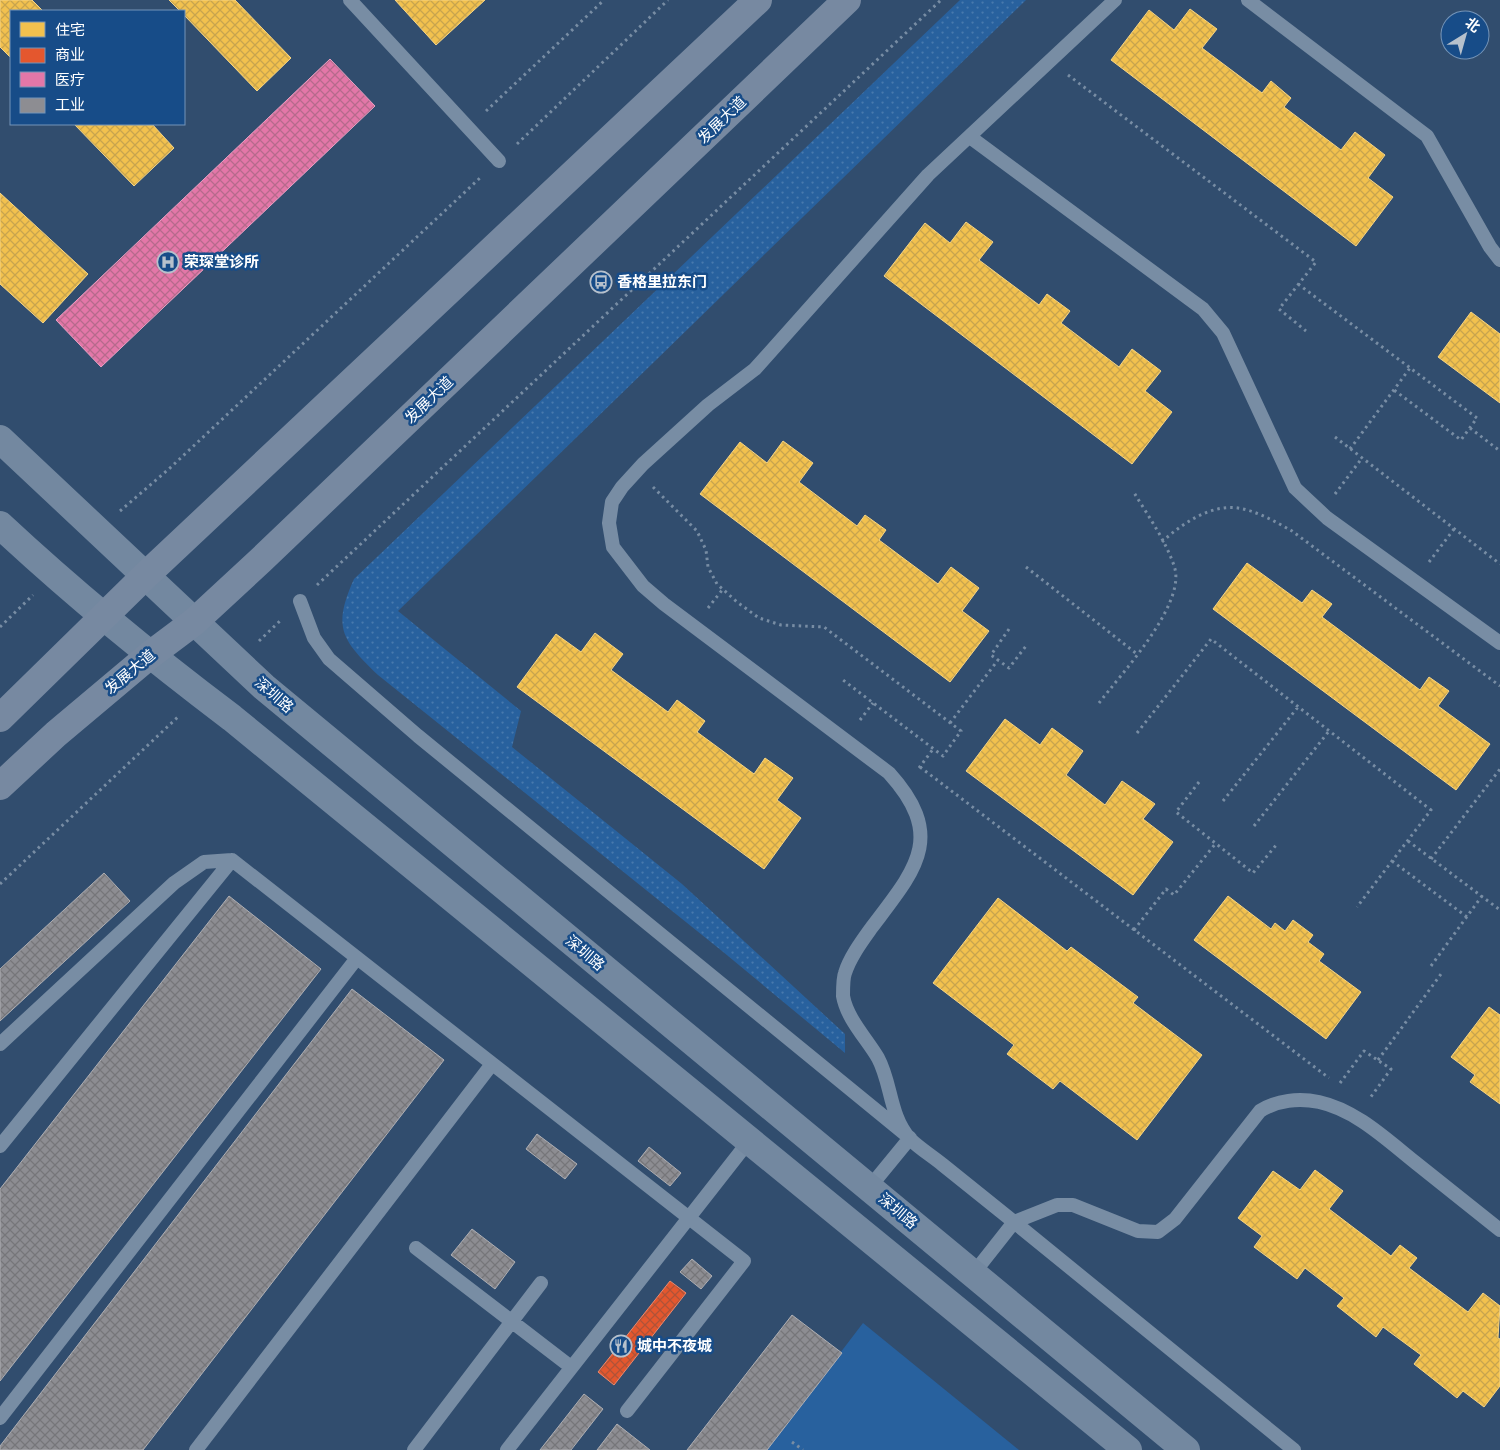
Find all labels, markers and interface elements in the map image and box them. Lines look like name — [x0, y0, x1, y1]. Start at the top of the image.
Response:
legend — [10, 10, 185, 125]
north arrow — [1440, 10, 1490, 60]
text: 北 — [1462, 14, 1483, 35]
text: 住宅 — [55, 21, 85, 38]
text: 商业 — [55, 46, 85, 63]
text: 医疗 — [55, 71, 85, 88]
street label: 发展大道 — [694, 93, 749, 147]
text: 工业 — [55, 96, 85, 113]
hospital icon: 荣琛堂诊所 — [156, 250, 180, 274]
place label: 荣琛堂诊所 — [184, 253, 259, 270]
bus stop icon: 香格里拉东门 — [589, 270, 613, 294]
place label: 香格里拉东门 — [617, 273, 707, 290]
street label: 发展大道 — [401, 373, 456, 427]
street label: 发展大道 — [101, 646, 158, 697]
street label: 深圳路 — [252, 673, 297, 716]
street label: 深圳路 — [563, 932, 608, 974]
street label: 深圳路 — [876, 1190, 921, 1232]
restaurant icon: 城中不夜城 — [609, 1334, 633, 1358]
place label: 城中不夜城 — [637, 1337, 712, 1354]

